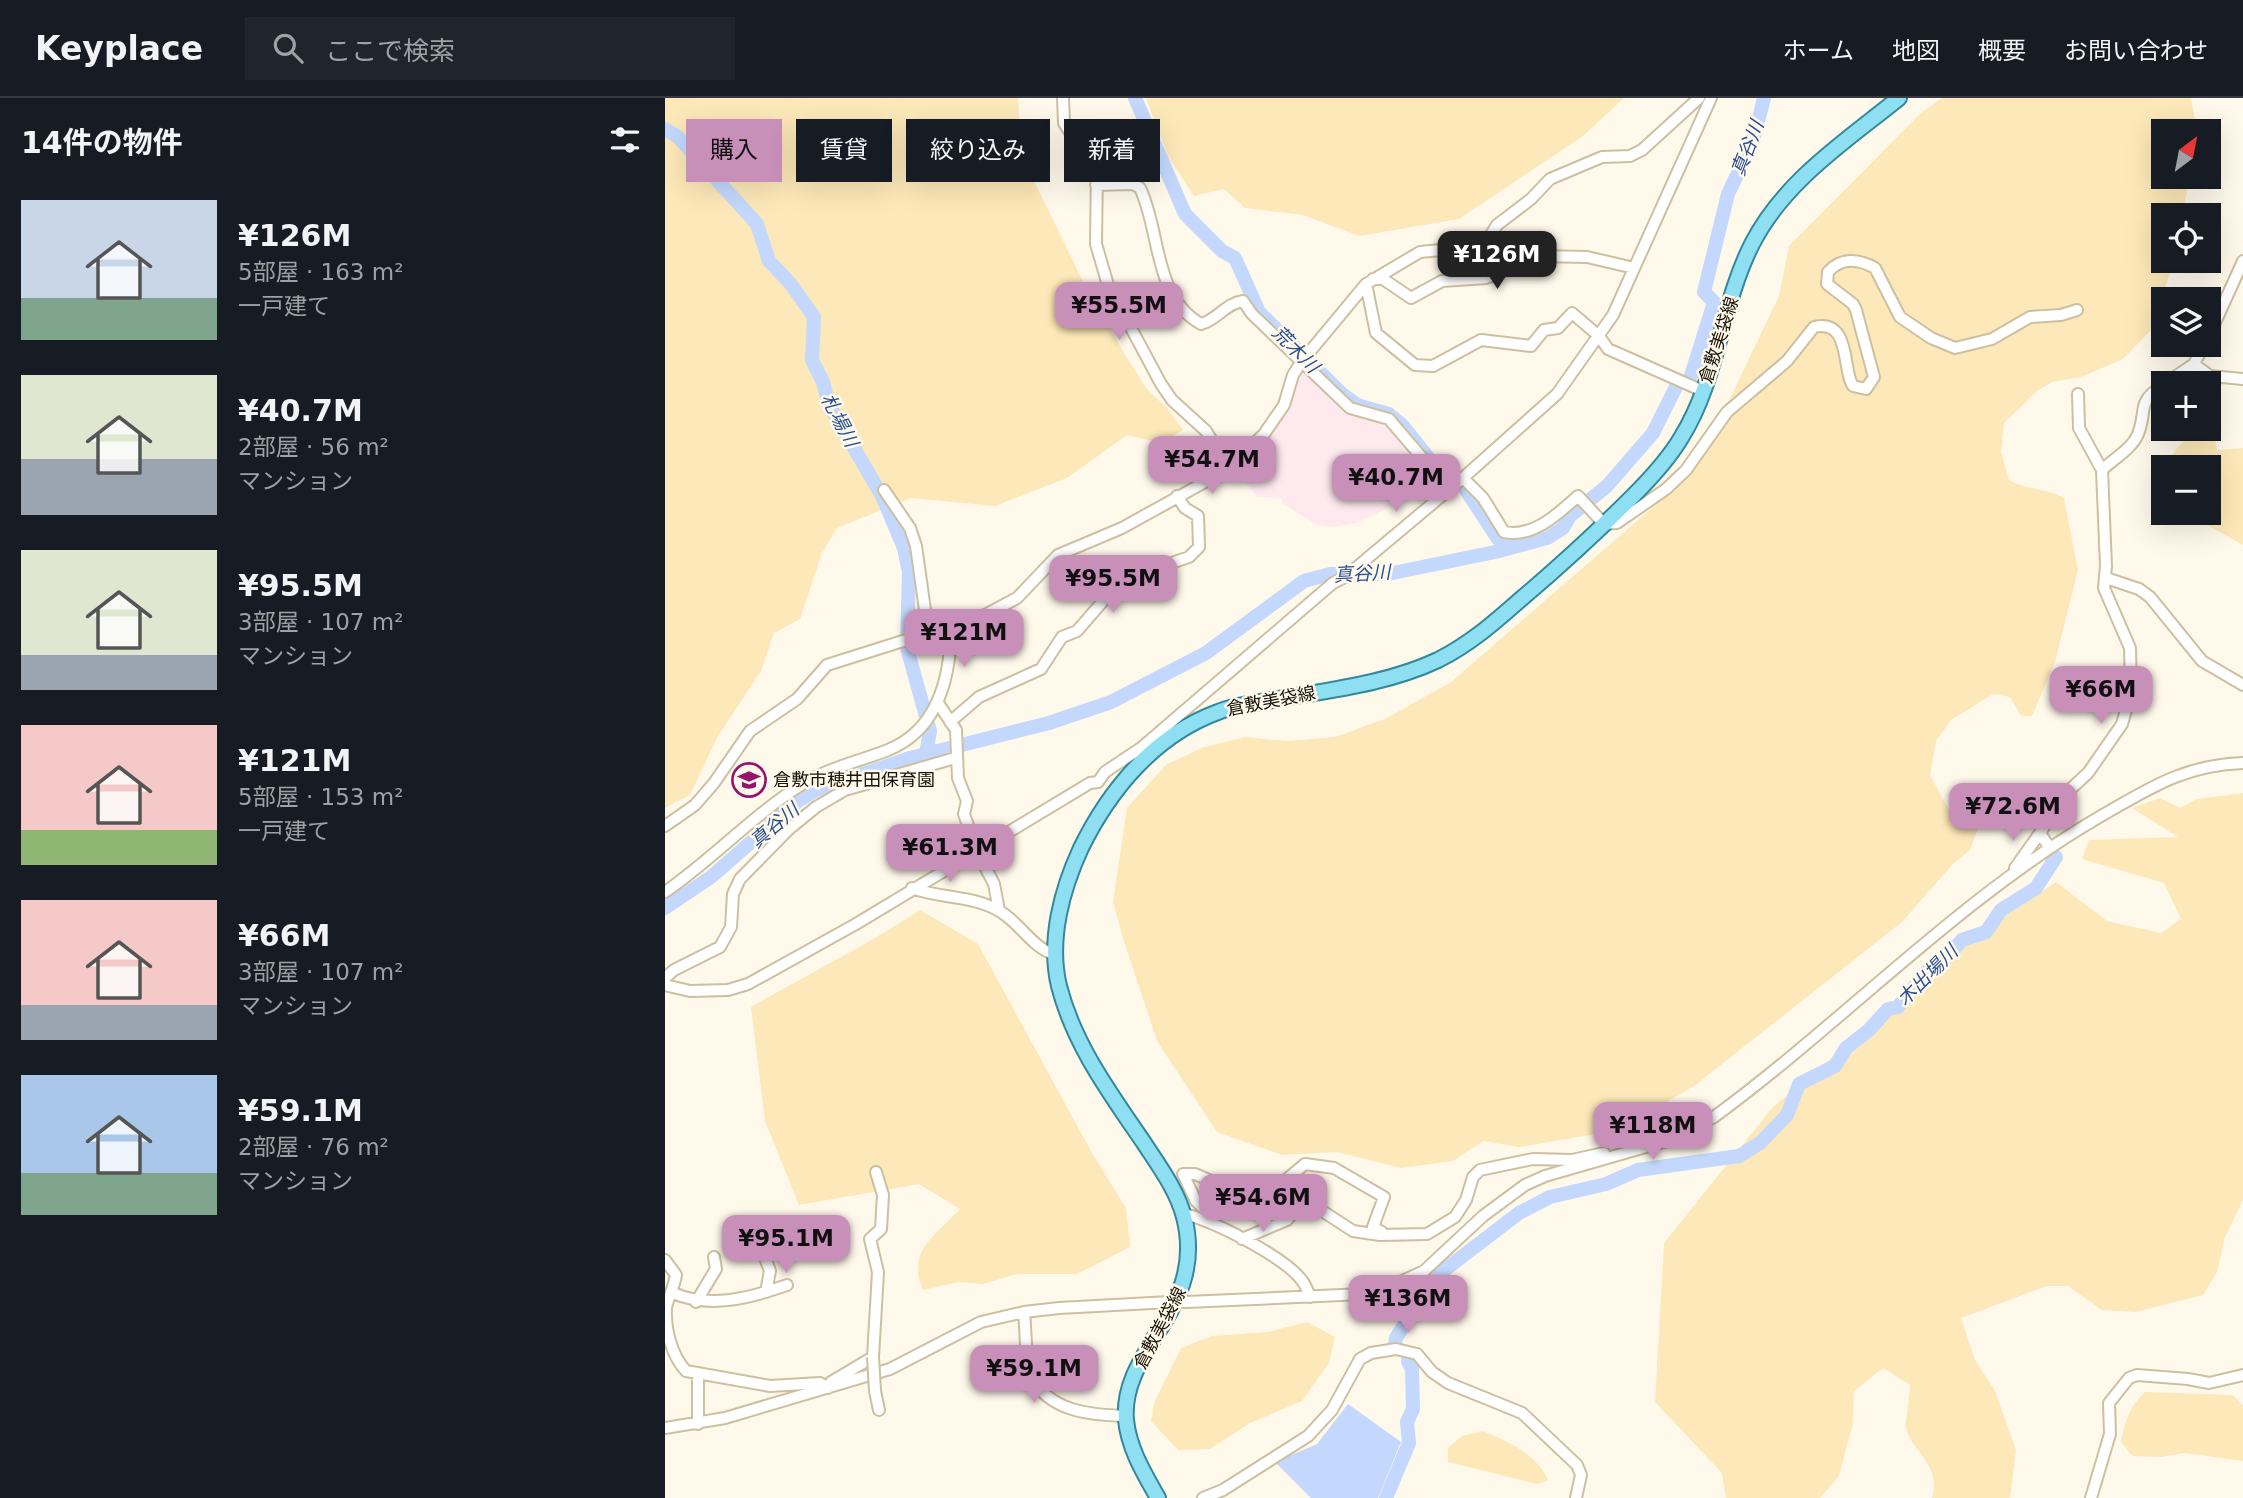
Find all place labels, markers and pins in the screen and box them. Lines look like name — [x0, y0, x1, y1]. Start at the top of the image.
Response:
pin: ¥126M — [1448, 232, 1546, 291]
pin: ¥55.5M — [1062, 282, 1176, 342]
pin: ¥54.7M — [1155, 436, 1269, 496]
pin: ¥40.7M — [1339, 454, 1453, 514]
pin: ¥95.5M — [1056, 556, 1170, 615]
pin: ¥121M — [915, 610, 1013, 669]
pin: ¥66M — [2060, 666, 2142, 726]
school or university icon: 倉敷市穂井田保育園 — [730, 761, 768, 799]
place label: 倉敷市穂井田保育園 — [773, 769, 935, 790]
pin: ¥72.6M — [1956, 784, 2070, 843]
pin: ¥61.3M — [893, 824, 1007, 884]
pin: ¥118M — [1604, 1102, 1702, 1162]
pin: ¥54.6M — [1206, 1174, 1320, 1234]
pin: ¥95.1M — [729, 1216, 843, 1275]
pin: ¥136M — [1359, 1276, 1457, 1335]
pin: ¥59.1M — [977, 1346, 1091, 1405]

